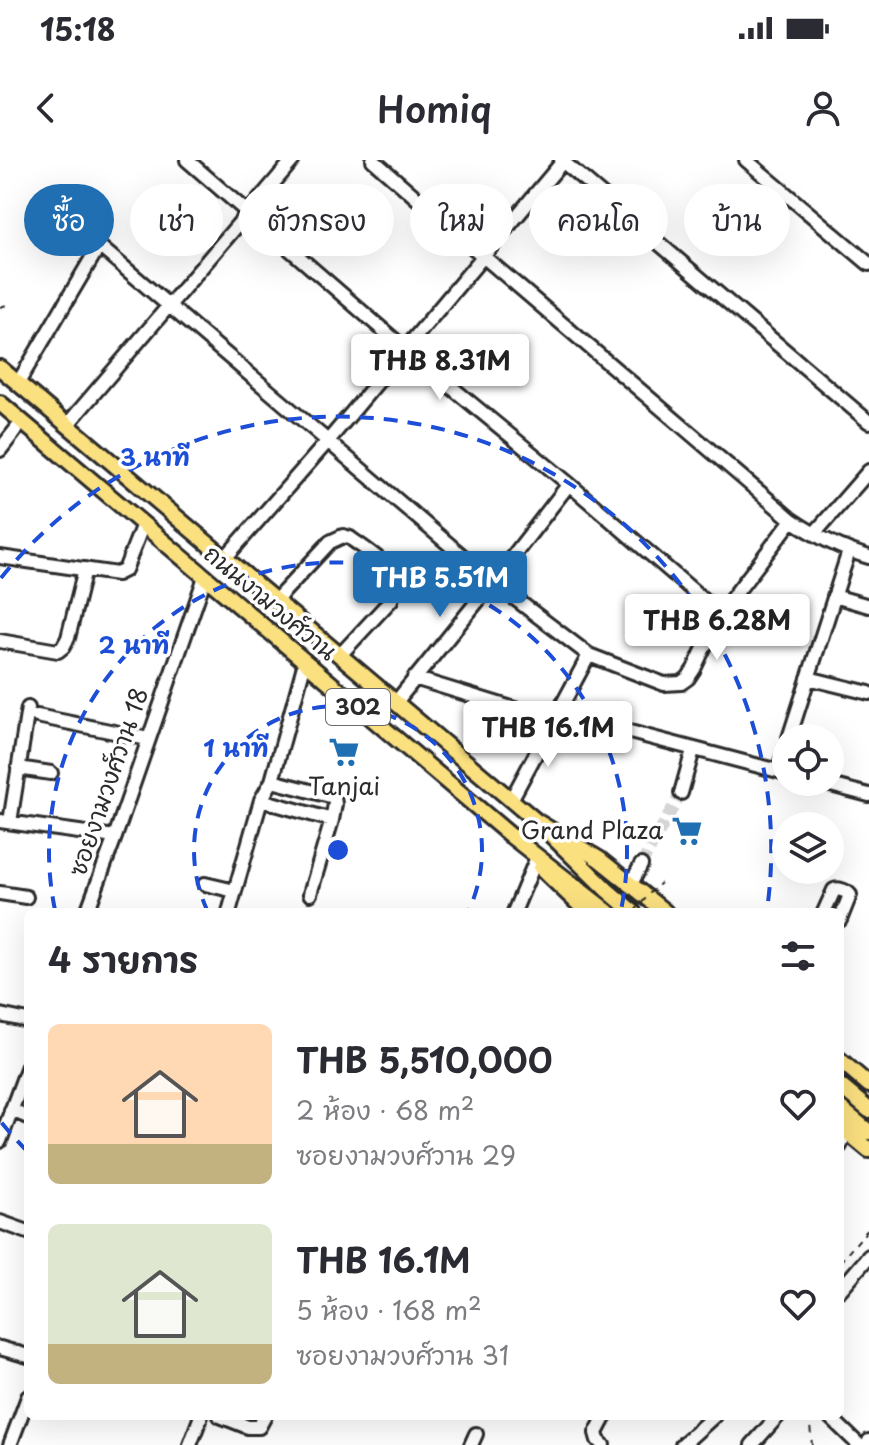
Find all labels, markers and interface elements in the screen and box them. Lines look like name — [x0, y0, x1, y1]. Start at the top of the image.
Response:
text: 15:18 — [40, 6, 115, 51]
text: Homiq — [377, 81, 492, 135]
icon: back — [24, 86, 68, 130]
icon: person — [801, 86, 845, 130]
chip: ซื้อ — [24, 184, 114, 256]
chip: เช่า — [130, 184, 223, 256]
chip: ตัวกรอง — [239, 184, 394, 256]
chip: ใหม่ — [410, 184, 513, 256]
chip: คอนโด — [529, 184, 668, 256]
chip: บ้าน — [684, 184, 790, 256]
pin: THB 8.31M — [348, 334, 532, 402]
text: THB 8.31M — [369, 340, 511, 379]
text: 3 นาที — [120, 438, 190, 474]
street label: ถนนงามวงศ์วาน — [197, 535, 346, 668]
pin: THB 5.51M — [348, 551, 532, 619]
text: THB 5.51M — [371, 557, 509, 596]
pin: THB 6.28M — [625, 594, 809, 662]
text: THB 6.28M — [643, 600, 791, 639]
text: 2 นาที — [99, 626, 170, 662]
street label: ซอยงามวงศ์วาน 18 — [58, 682, 156, 880]
road number: 302 — [326, 689, 390, 725]
pin: THB 16.1M — [456, 701, 640, 769]
text: THB 16.1M — [481, 707, 615, 746]
map controls — [772, 724, 844, 884]
button: locate — [772, 724, 844, 796]
text: 1 นาที — [203, 729, 269, 765]
supermarket icon: Tanjai — [327, 735, 361, 769]
place label: Tanjai — [308, 767, 380, 803]
place label: Grand Plaza — [521, 811, 663, 847]
button: layers — [772, 812, 844, 884]
supermarket icon: Grand Plaza — [670, 814, 704, 848]
centre of rings — [324, 836, 352, 864]
text: 4 รายการ — [48, 933, 198, 985]
icon: filters — [776, 934, 820, 978]
text: THB 5,510,000 — [296, 1033, 552, 1085]
icon: home — [112, 1056, 208, 1152]
icon: heart — [776, 1082, 820, 1126]
text: 2 ห้อง · 68 m² — [296, 1090, 474, 1129]
text: ซอยงามวงศ์วาน 29 — [296, 1135, 516, 1174]
text: THB 16.1M — [296, 1233, 470, 1285]
icon: home — [112, 1256, 208, 1352]
icon: heart — [776, 1282, 820, 1326]
text: 5 ห้อง · 168 m² — [296, 1290, 482, 1329]
text: ซอยงามวงศ์วาน 31 — [296, 1335, 509, 1374]

